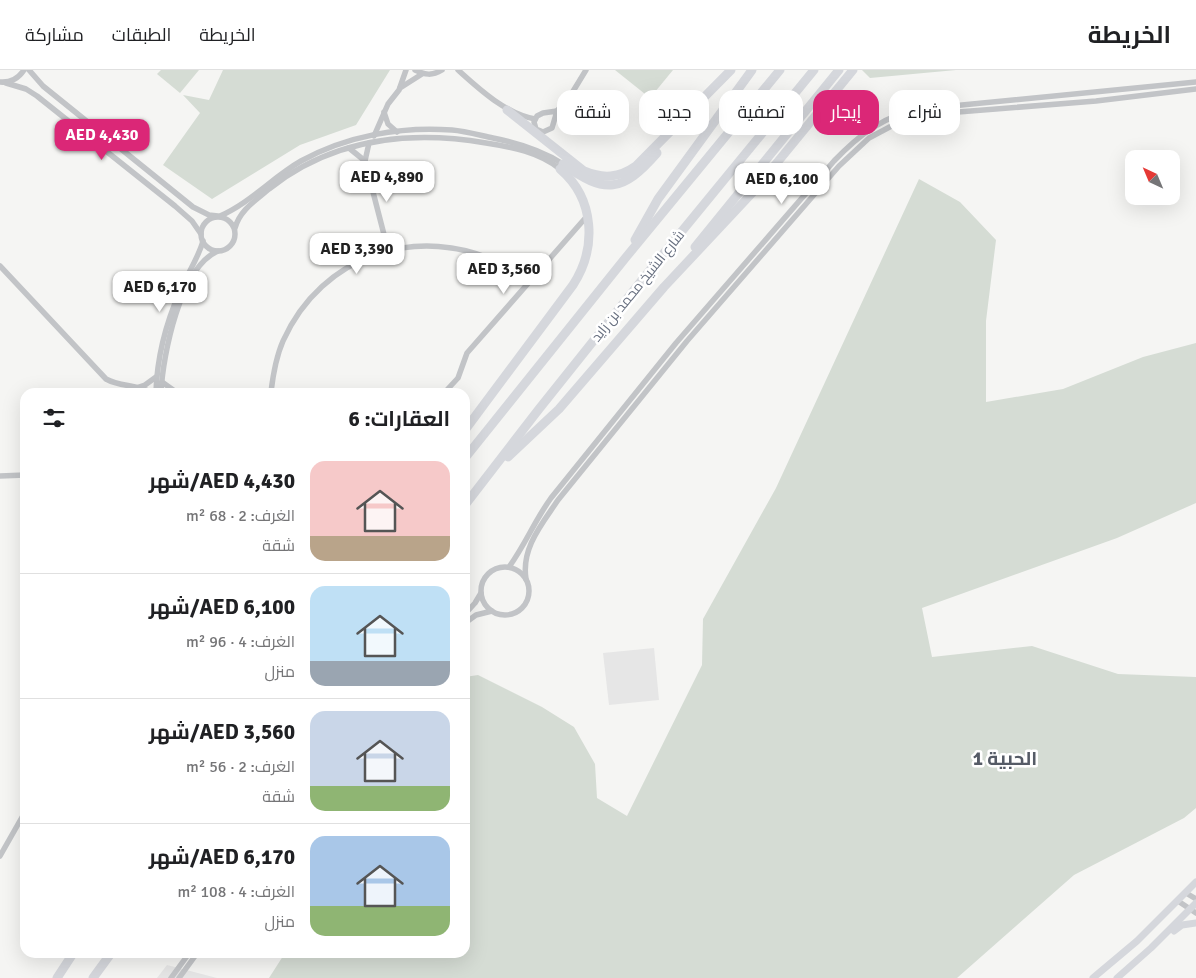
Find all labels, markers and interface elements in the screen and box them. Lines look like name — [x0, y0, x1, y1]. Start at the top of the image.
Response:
text: الخريطة — [1088, 20, 1171, 50]
text: مشاركة — [25, 24, 84, 46]
text: الطبقات — [112, 24, 171, 46]
text: الخريطة — [199, 24, 256, 46]
chip: شقة — [557, 90, 629, 135]
chip: جديد — [639, 90, 709, 135]
chip: تصفية — [719, 90, 803, 135]
chip: إيجار — [813, 90, 879, 135]
chip: شراء — [889, 90, 960, 135]
pin: AED 4,430 — [45, 118, 159, 161]
text: AED 4,430 — [66, 125, 138, 145]
north arrow — [1125, 150, 1180, 205]
map controls — [1125, 150, 1180, 205]
pin: AED 4,890 — [330, 160, 444, 203]
pin: AED 6,100 — [725, 162, 839, 205]
text: AED 4,890 — [351, 167, 423, 187]
text: AED 6,100 — [746, 169, 818, 189]
street label: شارع الشيخ محمد بن زايد — [588, 227, 688, 345]
pin: AED 3,390 — [300, 232, 414, 275]
text: AED 3,390 — [321, 239, 393, 259]
pin: AED 3,560 — [447, 252, 561, 295]
text: AED 3,560 — [468, 259, 540, 279]
pin: AED 6,170 — [103, 270, 217, 313]
text: AED 6,170 — [124, 277, 196, 297]
icon: filters — [40, 404, 68, 432]
text: العقارات: 6 — [349, 406, 450, 432]
text: AED 4,430/شهر — [149, 468, 295, 494]
icon: home — [350, 481, 410, 541]
text: الغرف: 2 · 68 m² — [186, 506, 295, 526]
text: شقة — [262, 536, 295, 556]
text: AED 6,100/شهر — [149, 594, 295, 620]
icon: home — [350, 606, 410, 666]
text: الغرف: 4 · 96 m² — [186, 632, 295, 652]
text: منزل — [265, 662, 295, 682]
text: AED 3,560/شهر — [149, 719, 295, 745]
icon: home — [350, 731, 410, 791]
district label: الحبية 1 — [973, 747, 1037, 771]
text: الغرف: 2 · 56 m² — [186, 757, 295, 777]
text: شقة — [262, 787, 295, 807]
text: AED 6,170/شهر — [149, 844, 295, 870]
icon: home — [350, 856, 410, 916]
text: الغرف: 4 · 108 m² — [177, 882, 295, 902]
text: منزل — [265, 912, 295, 932]

